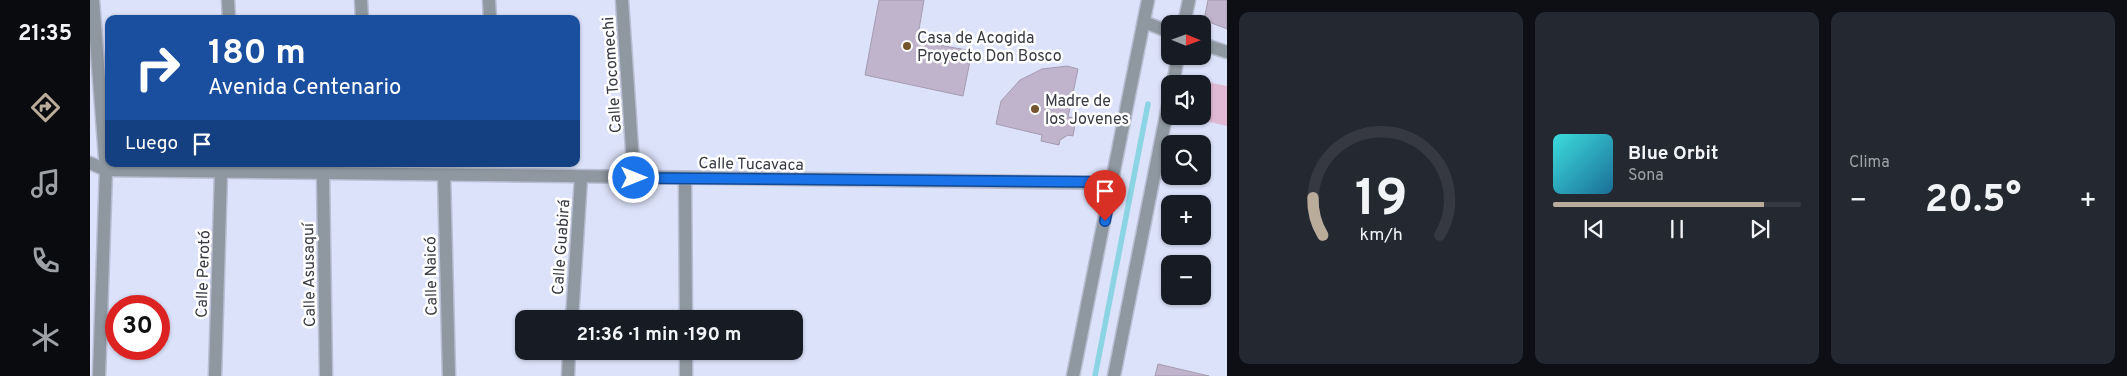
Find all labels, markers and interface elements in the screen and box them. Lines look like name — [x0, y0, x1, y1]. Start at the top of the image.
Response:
north arrow — [1161, 15, 1211, 65]
map controls — [1161, 15, 1211, 305]
street label: Calle Tocomechi — [599, 16, 627, 134]
text: 21:35 — [18, 21, 72, 48]
place label: Casa de Acogida Proyecto Don Bosco — [917, 29, 1062, 67]
text: 180 m — [208, 32, 306, 76]
icon: right — [125, 35, 190, 100]
marker: Casa de Acogida Proyecto Don Bosco — [901, 40, 913, 52]
text: Avenida Centenario — [208, 75, 401, 102]
button: sound — [1161, 75, 1211, 125]
icon: directions — [28, 90, 63, 125]
place label: Madre de los Jovenes — [1045, 92, 1129, 130]
marker: Madre de los Jovenes — [1029, 103, 1041, 115]
icon: arrive — [188, 130, 216, 158]
text: Luego — [125, 132, 178, 156]
button: search — [1161, 135, 1211, 185]
text: Blue Orbit — [1628, 142, 1718, 166]
position arrow — [607, 151, 659, 203]
text: Clima — [1849, 153, 1890, 173]
street label: Calle Tucavaca — [698, 154, 804, 176]
icon: music — [28, 166, 63, 201]
text: Sona — [1628, 166, 1664, 186]
text: 19 — [1355, 168, 1407, 234]
pin — [1084, 170, 1126, 221]
icon: arrive — [1091, 177, 1119, 205]
text: 20.5° — [1925, 177, 2021, 226]
text: − — [1849, 184, 1867, 220]
text: + — [2079, 184, 2097, 220]
button: + — [1161, 195, 1211, 245]
street label: Calle Guabirá — [549, 199, 575, 296]
icon: previous — [1580, 215, 1608, 243]
icon: pause — [1663, 215, 1691, 243]
icon: next — [1746, 215, 1774, 243]
street label: Calle Asusaquí — [299, 221, 321, 327]
text: km/h — [1359, 224, 1403, 247]
street label: Calle Perotó — [192, 230, 216, 318]
street label: Calle Naicó — [421, 236, 443, 316]
icon: phone — [28, 243, 63, 278]
button: − — [1161, 255, 1211, 305]
speed limit sign: 30 — [105, 295, 170, 360]
icon: climate — [28, 320, 63, 355]
text: 21:36 · 1 min · 190 m — [577, 323, 741, 347]

